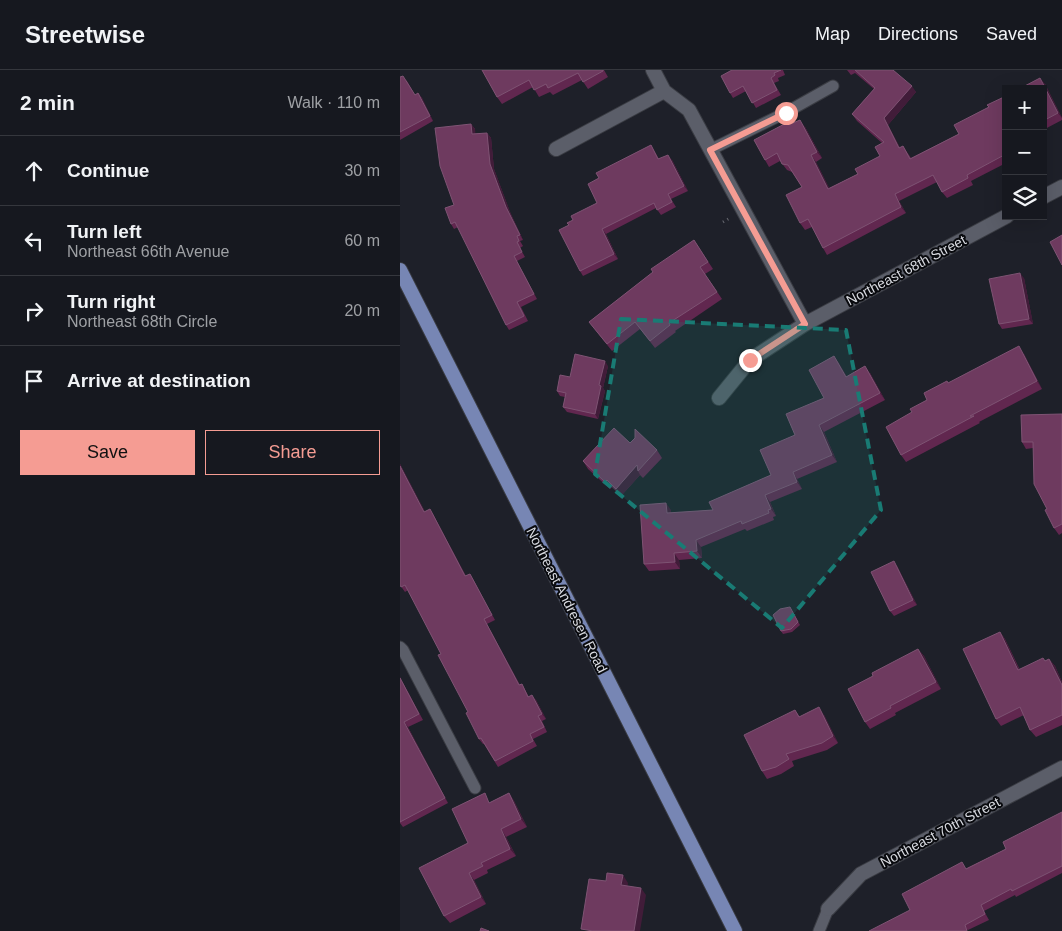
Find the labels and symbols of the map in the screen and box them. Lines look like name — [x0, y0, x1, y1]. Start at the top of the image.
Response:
route start — [775, 102, 798, 125]
street label: Northeast 68th Street — [843, 232, 969, 308]
route end — [739, 349, 762, 372]
street label: Northeast Andresen Road — [523, 525, 611, 675]
street label: Northeast 70th Street — [877, 794, 1003, 870]

